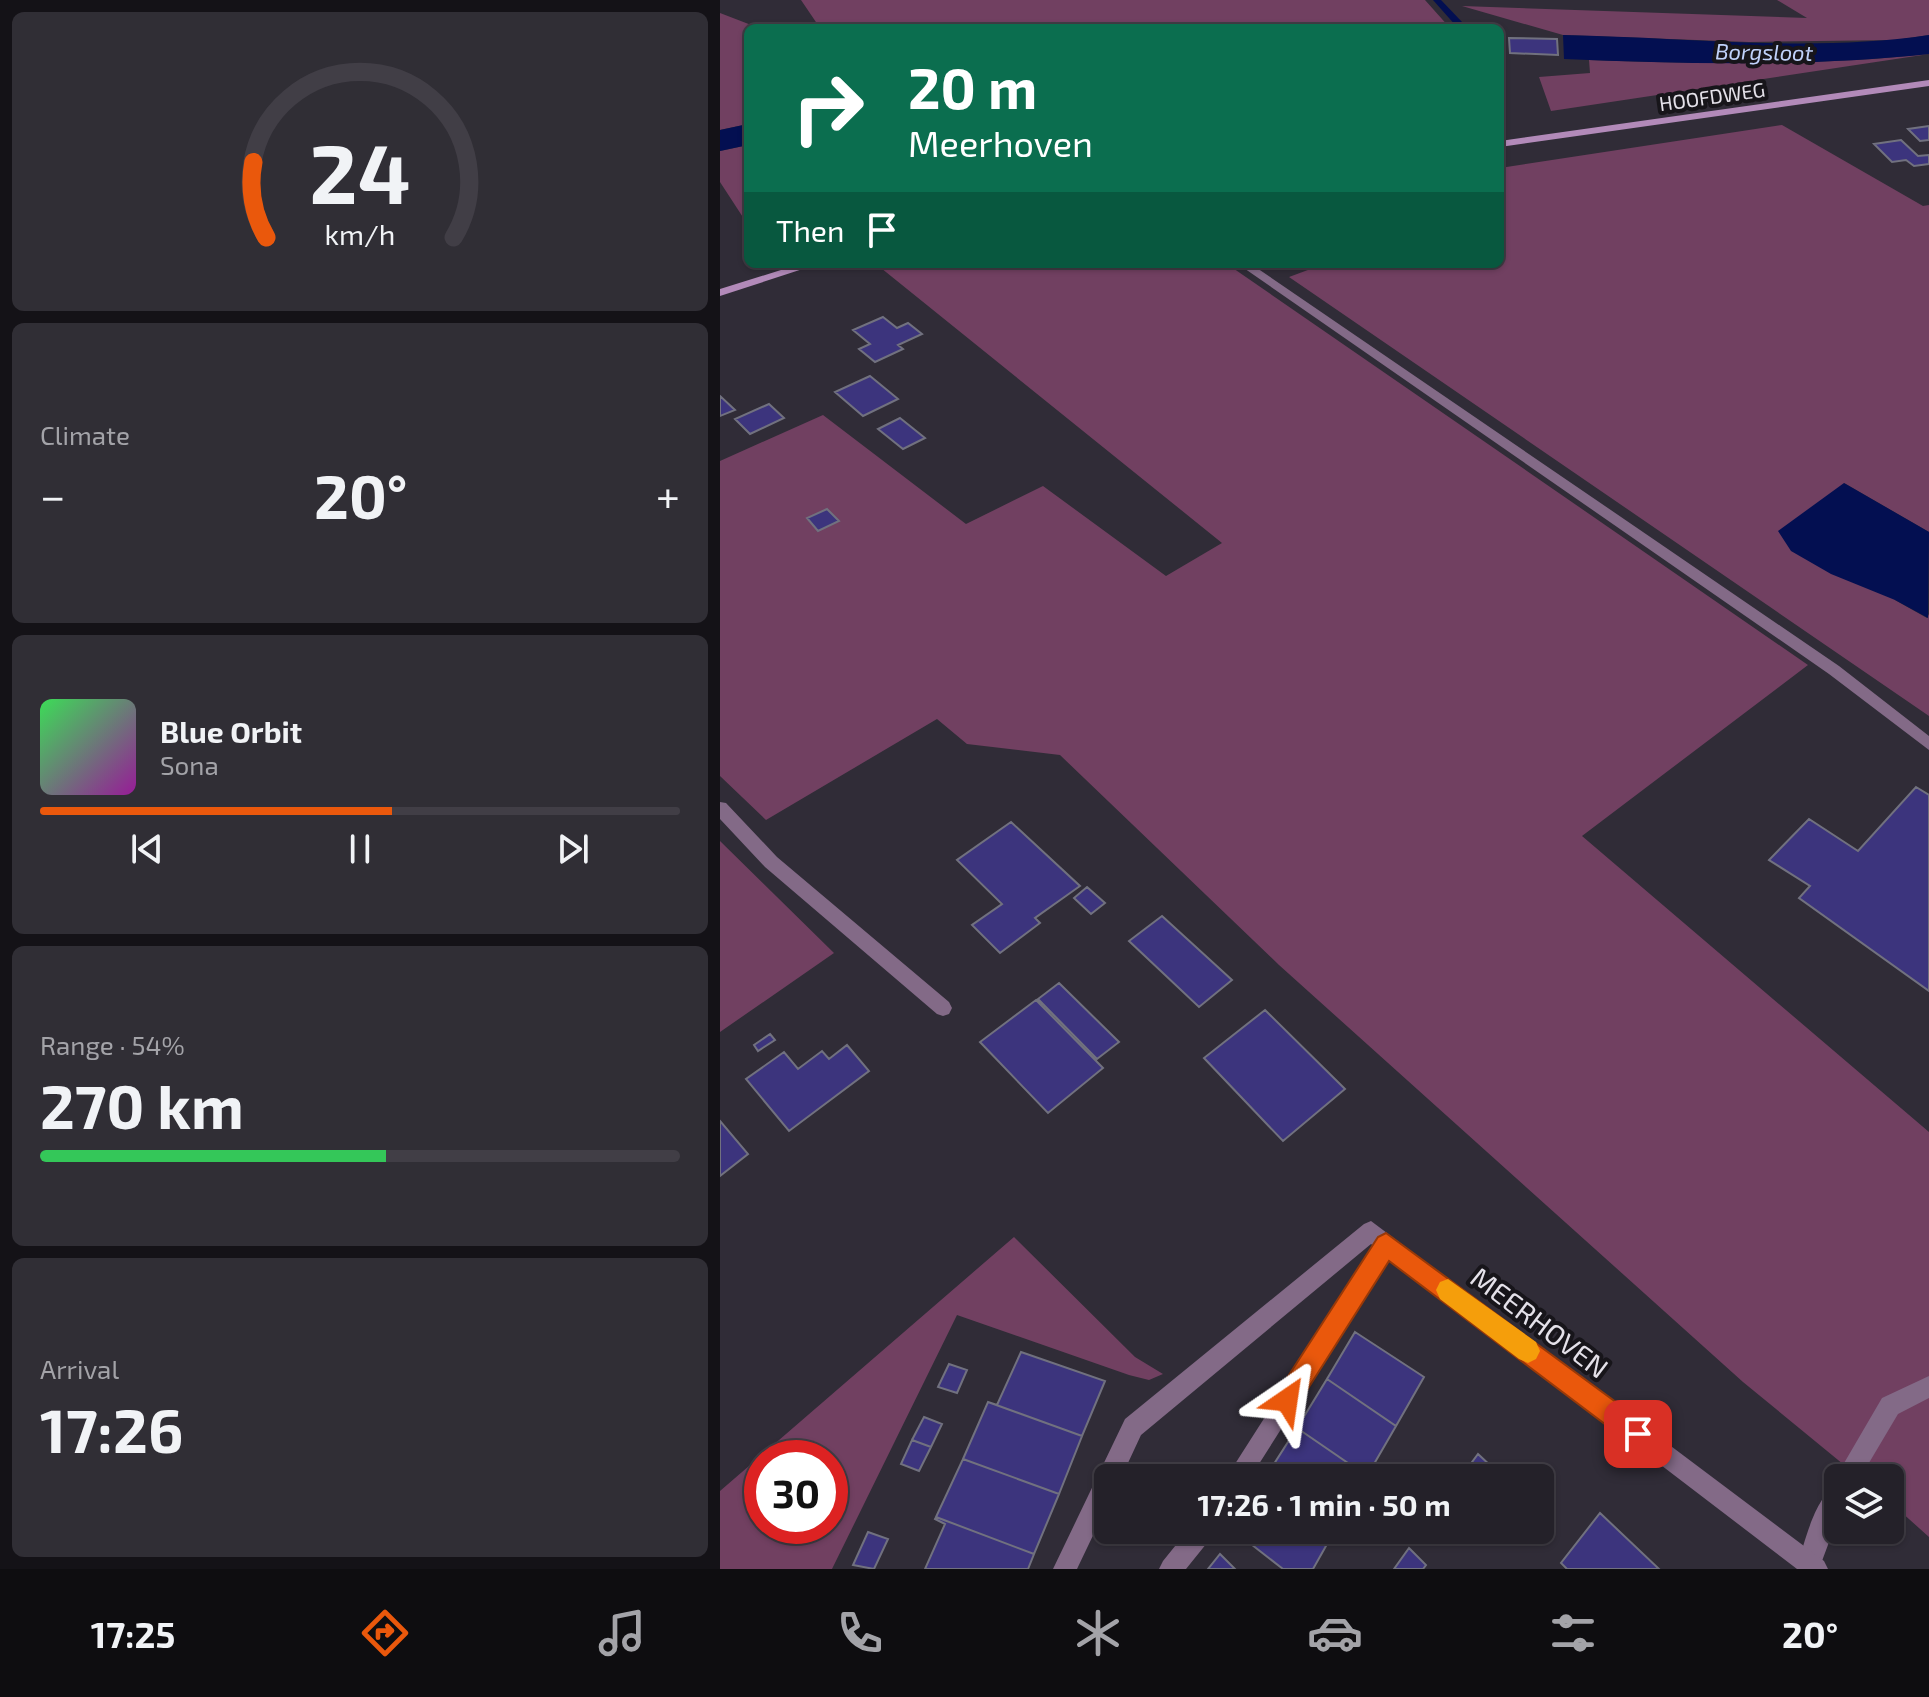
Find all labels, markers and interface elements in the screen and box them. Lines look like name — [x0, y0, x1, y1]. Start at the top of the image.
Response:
water label: Borgsloot — [1715, 37, 1814, 65]
text: 20 m — [908, 53, 1037, 120]
icon: right — [776, 56, 880, 160]
street label: HOOFDWEG — [1657, 77, 1767, 115]
text: 24 — [309, 120, 411, 220]
text: Meerhoven — [908, 121, 1093, 164]
icon: arrive — [860, 208, 904, 252]
text: Then — [776, 212, 844, 248]
text: km/h — [325, 216, 395, 251]
text: Climate — [40, 419, 130, 450]
text: 20° — [314, 459, 407, 531]
text: − — [40, 468, 66, 521]
text: + — [656, 468, 680, 521]
text: Blue Orbit — [160, 713, 302, 749]
text: Sona — [160, 749, 219, 780]
icon: previous — [125, 827, 169, 871]
icon: pause — [338, 827, 382, 871]
icon: next — [551, 827, 595, 871]
text: Range · 54% — [40, 1029, 185, 1060]
text: 270 km — [40, 1069, 244, 1141]
street label: MEERHOVEN — [1465, 1259, 1615, 1385]
text: Arrival — [40, 1353, 119, 1384]
position arrow — [1245, 1358, 1329, 1442]
text: 17:26 — [40, 1393, 183, 1465]
pin — [1604, 1400, 1672, 1468]
icon: arrive — [1616, 1412, 1660, 1456]
speed limit sign: 30 — [744, 1440, 848, 1544]
map controls — [1824, 1464, 1904, 1544]
button: layers — [1824, 1464, 1904, 1544]
text: 17:26 · 1 min · 50 m — [1197, 1486, 1451, 1522]
icon: directions — [357, 1605, 413, 1661]
icon: music — [594, 1605, 650, 1661]
icon: phone — [832, 1605, 888, 1661]
icon: climate — [1070, 1605, 1126, 1661]
icon: car — [1307, 1605, 1363, 1661]
icon: filters — [1545, 1605, 1601, 1661]
text: 17:25 — [91, 1612, 175, 1655]
text: 20° — [1782, 1612, 1838, 1655]

